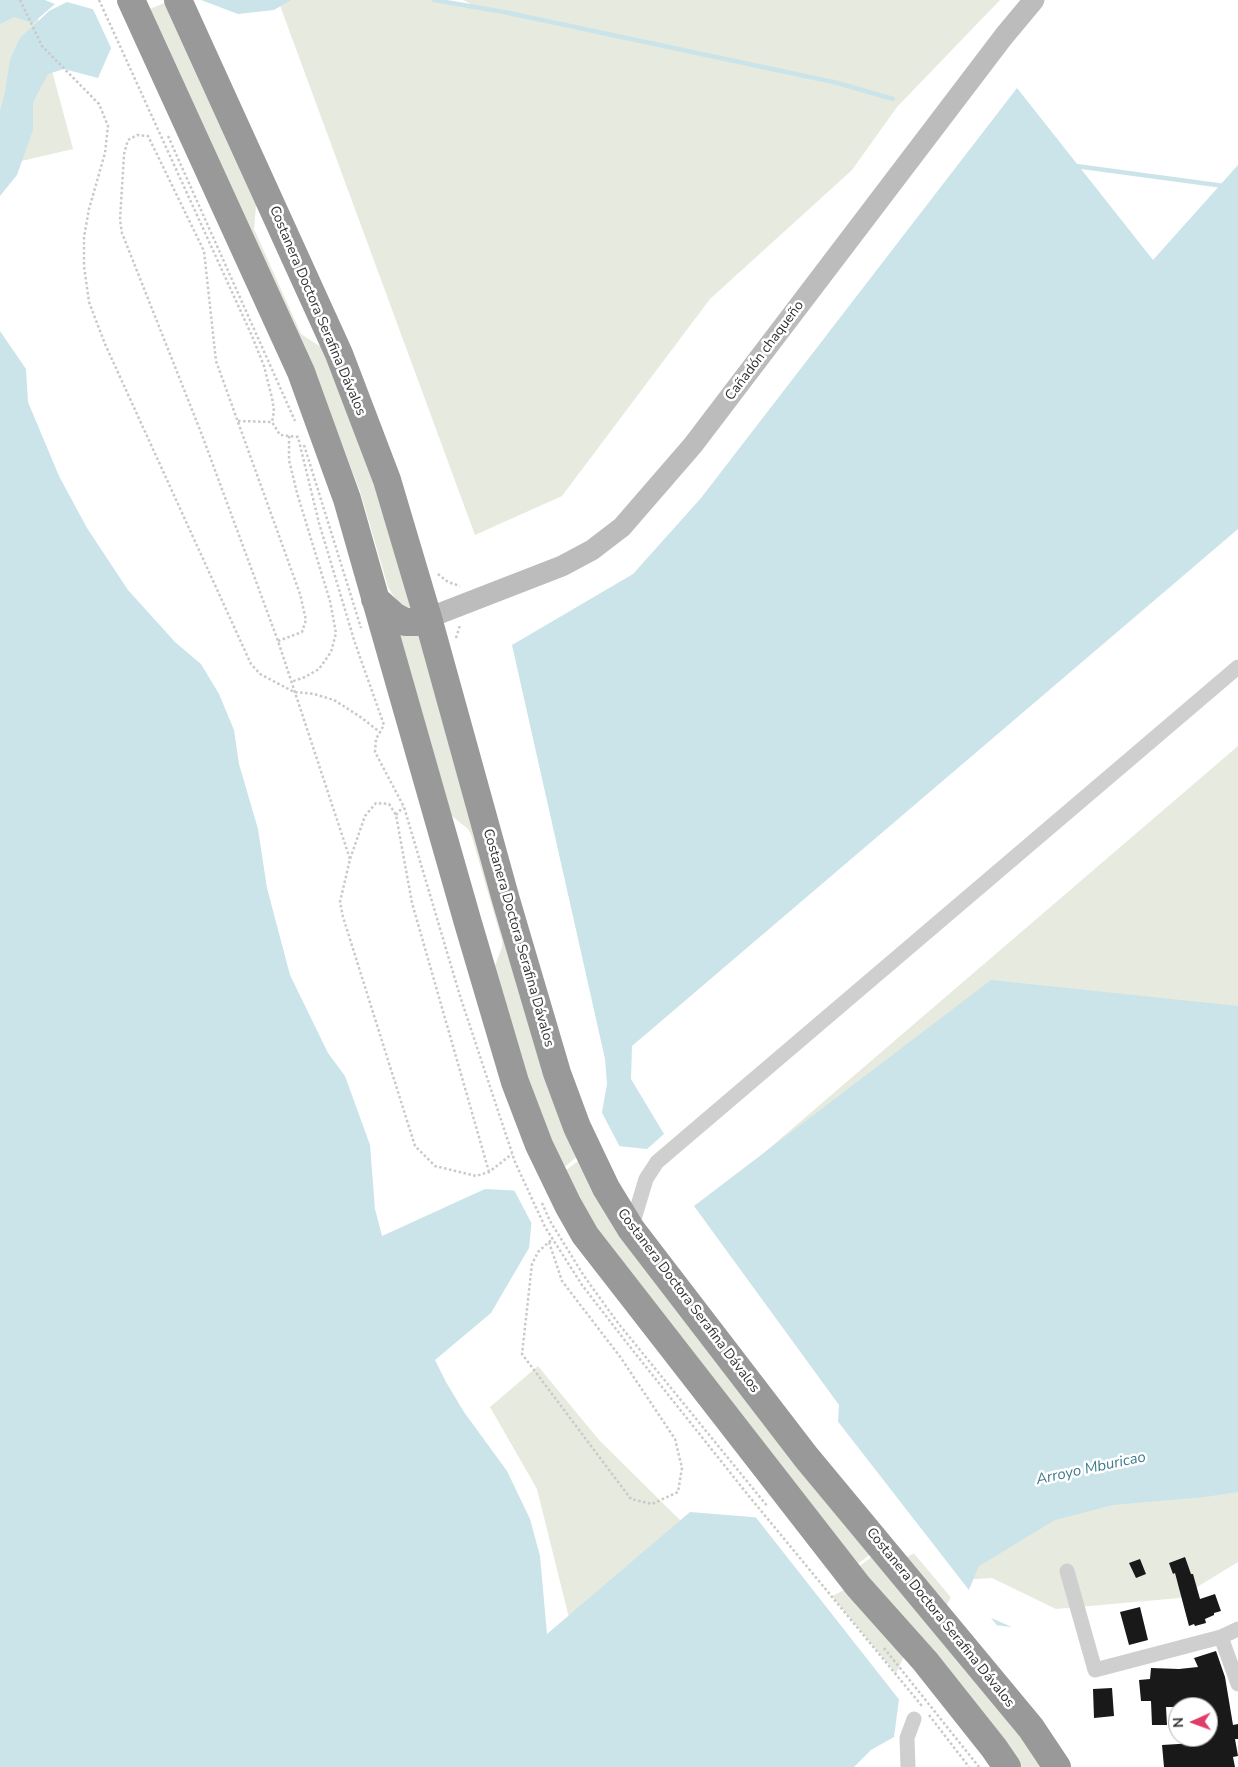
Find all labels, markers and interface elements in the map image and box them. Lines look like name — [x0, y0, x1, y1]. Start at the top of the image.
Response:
street label: Costanera Doctora Serafina Dávalos — [265, 204, 369, 418]
street label: Cañadón chaqueño — [722, 298, 808, 404]
street label: Costanera Doctora Serafina Dávalos — [479, 827, 557, 1049]
street label: Costanera Doctora Serafina Dávalos — [613, 1206, 763, 1396]
water label: Arroyo Mburicao — [1035, 1449, 1147, 1489]
street label: Costanera Doctora Serafina Dávalos — [862, 1525, 1018, 1711]
north arrow — [1168, 1697, 1218, 1747]
text: N — [1169, 1717, 1188, 1728]

